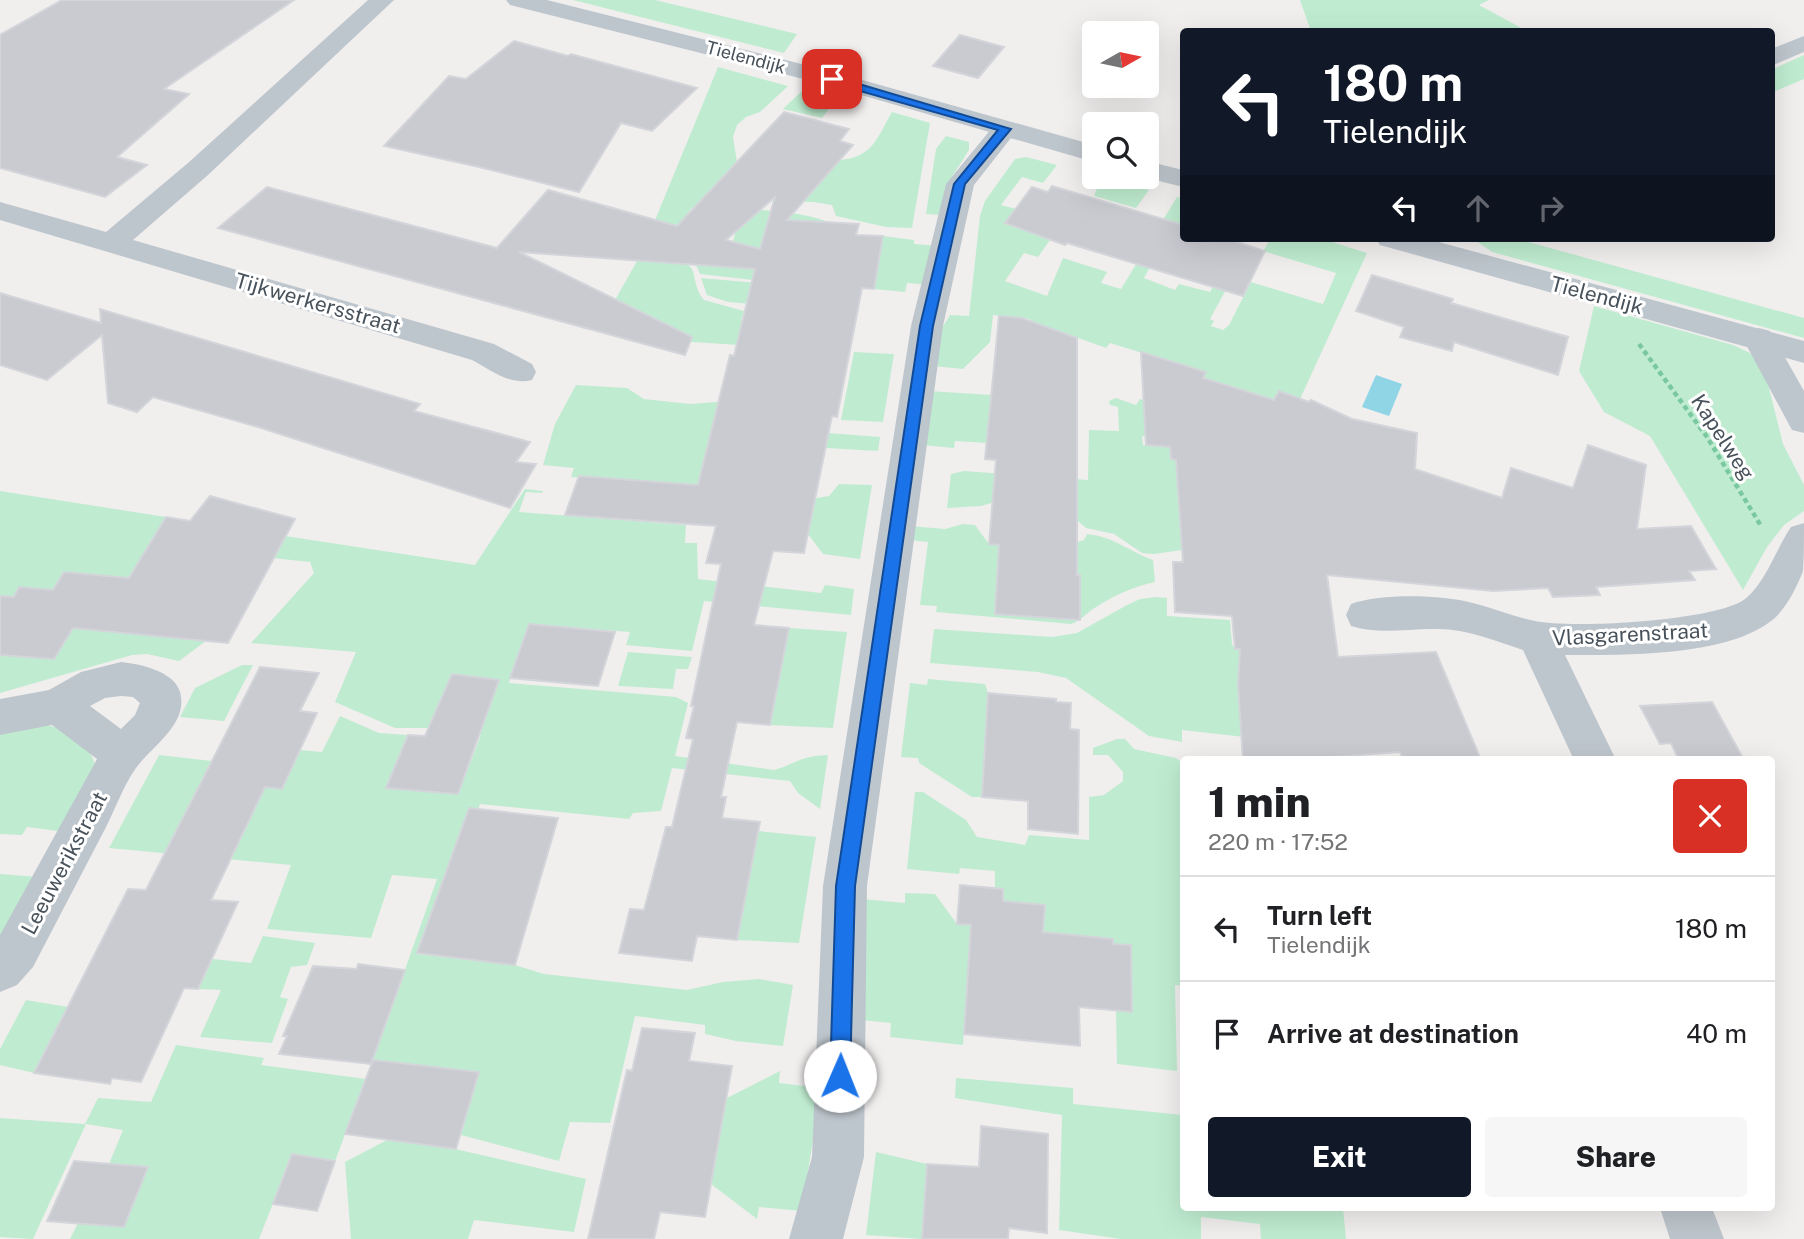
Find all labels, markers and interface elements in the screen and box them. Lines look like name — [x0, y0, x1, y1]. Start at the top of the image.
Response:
north arrow — [1082, 21, 1158, 98]
map controls — [1082, 21, 1159, 189]
street label: Tielendijk — [704, 36, 788, 78]
pin — [802, 49, 862, 109]
text: 180 m — [1323, 54, 1463, 112]
icon: left — [1208, 56, 1299, 147]
icon: arrive — [813, 60, 851, 98]
button: search — [1082, 112, 1159, 189]
text: Tielendijk — [1323, 113, 1467, 150]
icon: left — [1386, 189, 1424, 227]
icon: ahead — [1459, 189, 1497, 227]
icon: right — [1532, 189, 1570, 227]
street label: Tijkwerkersstraat — [232, 267, 404, 339]
street label: Tielendijk — [1548, 271, 1646, 319]
street label: Kapelweg — [1686, 389, 1760, 485]
street label: Vlasgarenstraat — [1551, 617, 1709, 651]
text: 1 min — [1208, 777, 1311, 826]
button: close — [1673, 779, 1747, 853]
street label: Leeuwerikstraat — [16, 787, 112, 939]
text: 220 m · 17:52 — [1208, 828, 1348, 855]
text: Turn left — [1267, 900, 1372, 931]
icon: left — [1208, 910, 1246, 948]
text: 180 m — [1675, 913, 1747, 944]
text: Tielendijk — [1267, 931, 1371, 958]
icon: arrive — [1208, 1015, 1246, 1053]
text: Arrive at destination — [1267, 1018, 1519, 1049]
text: 40 m — [1686, 1018, 1747, 1049]
position arrow — [803, 1039, 877, 1113]
button: Exit — [1208, 1117, 1471, 1197]
button: Share — [1485, 1117, 1747, 1197]

